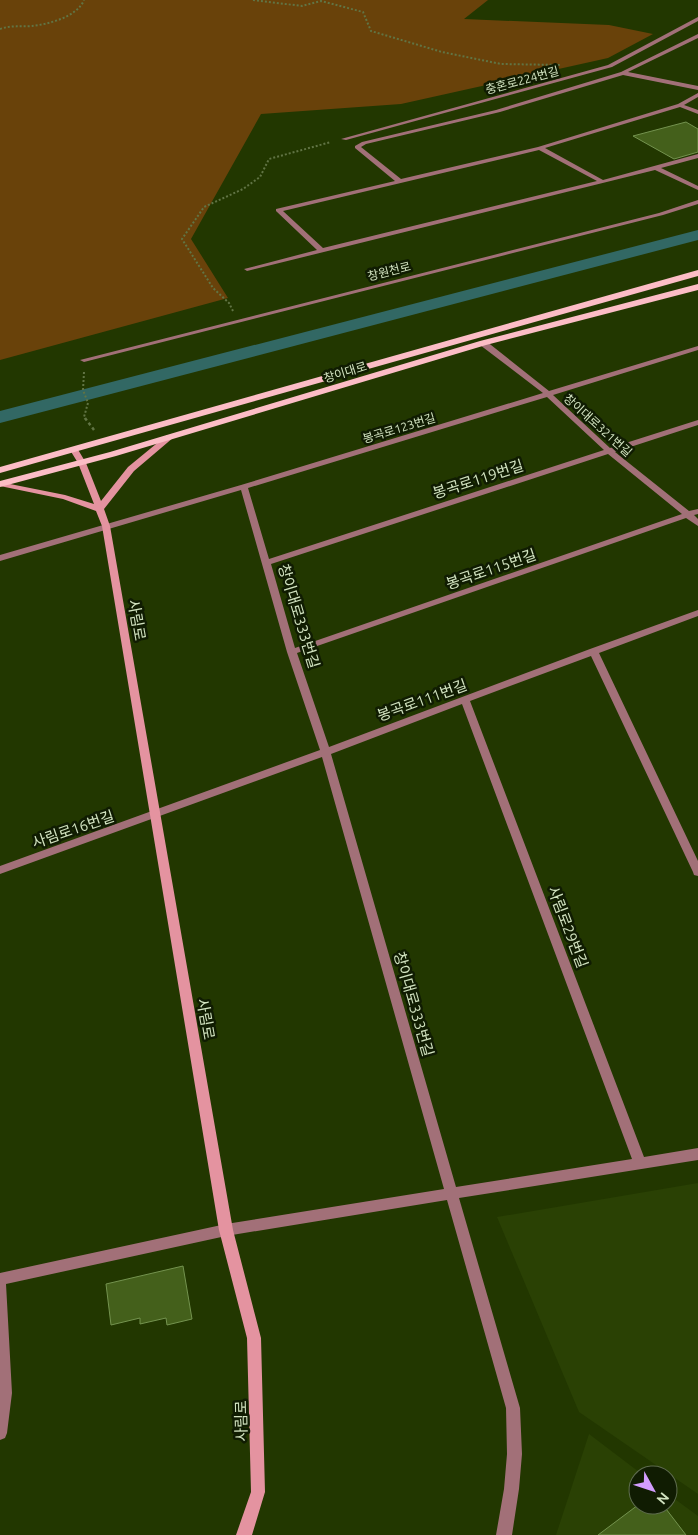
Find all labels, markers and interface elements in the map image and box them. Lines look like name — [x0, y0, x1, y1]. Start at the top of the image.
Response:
street label: 충혼로224번길 — [484, 64, 560, 96]
street label: 창원천로 — [366, 259, 412, 283]
street label: 창이대로 — [322, 359, 368, 385]
street label: 창이대로321번길 — [561, 391, 635, 459]
street label: 봉곡로123번길 — [361, 411, 437, 445]
street label: 봉곡로119번길 — [430, 456, 526, 502]
street label: 봉곡로115번길 — [444, 546, 538, 592]
street label: 창이대로333번길 — [275, 562, 323, 670]
street label: 사림로 — [125, 598, 149, 642]
street label: 봉곡로111번길 — [375, 676, 469, 724]
street label: 사림로16번길 — [30, 807, 116, 851]
street label: 사림로29번길 — [545, 884, 591, 970]
street label: 창이대로333번길 — [391, 950, 437, 1058]
street label: 사림로 — [194, 997, 218, 1041]
street label: 사림로 — [232, 1400, 250, 1442]
north arrow — [628, 1465, 678, 1515]
text: N — [653, 1489, 672, 1508]

